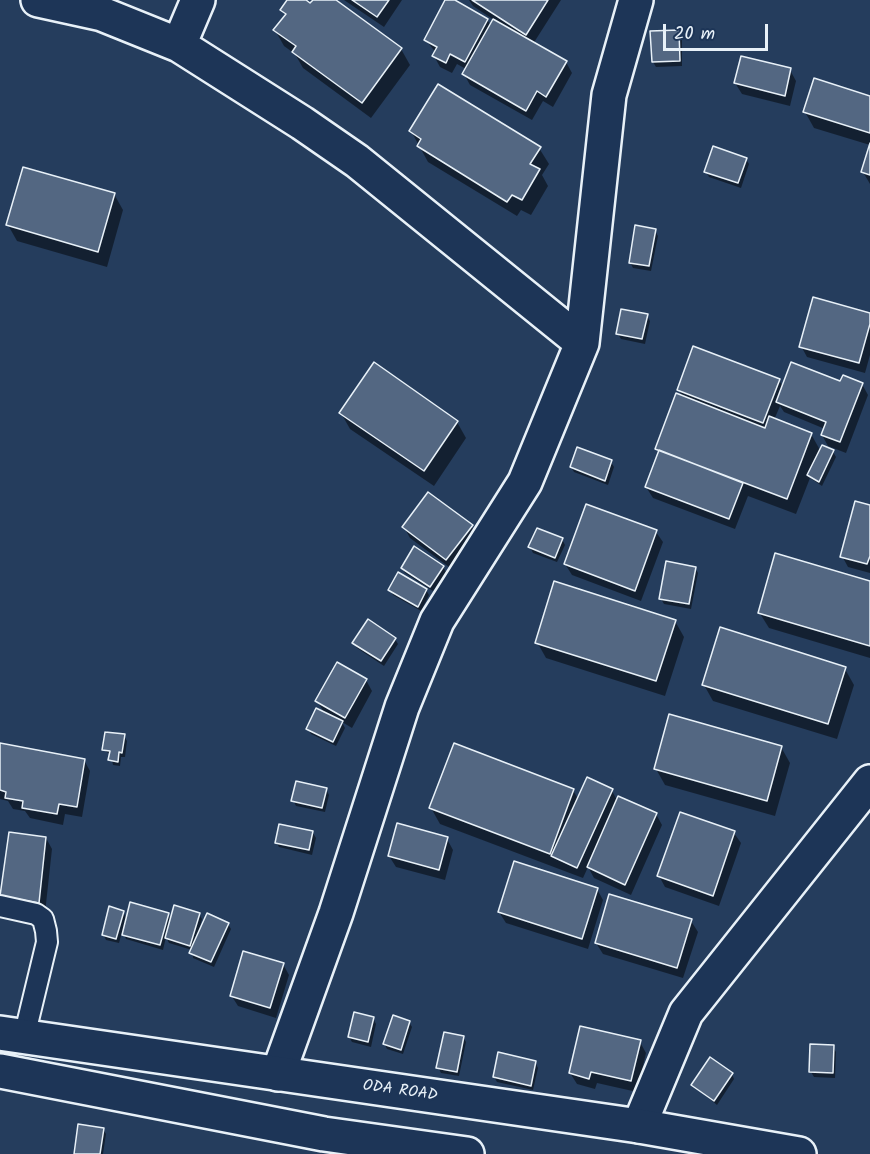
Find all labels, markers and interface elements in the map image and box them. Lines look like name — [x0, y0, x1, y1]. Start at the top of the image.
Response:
scale bar — [666, 12, 771, 50]
text: 20 m — [674, 20, 715, 49]
street label: ODA ROAD — [361, 1077, 439, 1107]

